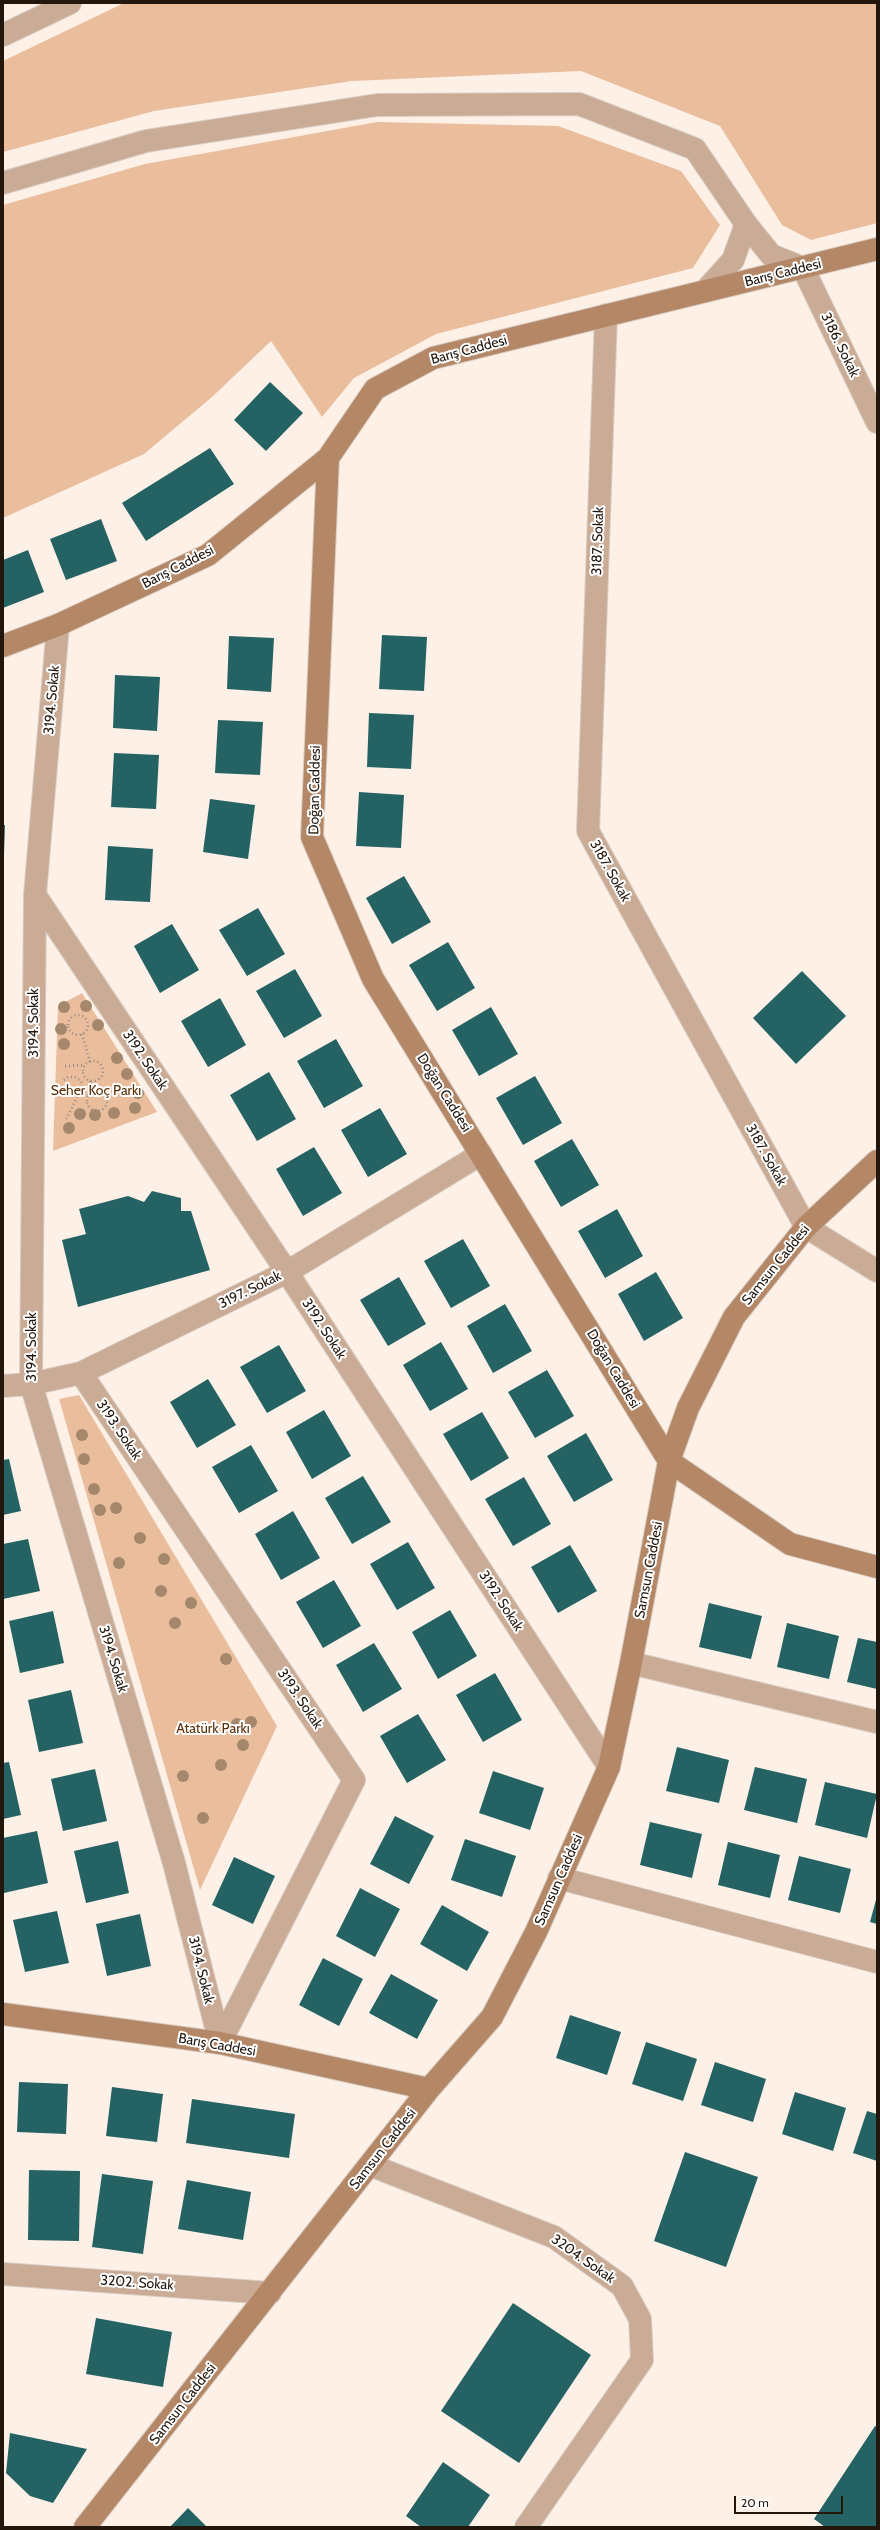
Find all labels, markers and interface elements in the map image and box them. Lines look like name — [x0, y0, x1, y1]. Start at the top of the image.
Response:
street label: Barış Caddesi — [743, 255, 823, 291]
street label: 3186. Sokak — [817, 310, 863, 380]
street label: Barış Caddesi — [429, 332, 509, 368]
street label: 3187. Sokak — [588, 507, 608, 575]
street label: Barış Caddesi — [139, 542, 217, 592]
street label: 3194. Sokak — [41, 665, 63, 735]
street label: Doğan Caddesi — [306, 745, 324, 835]
street label: 3187. Sokak — [586, 837, 634, 905]
street label: 3194. Sokak — [26, 988, 42, 1058]
street label: 3192. Sokak — [119, 1027, 171, 1093]
street label: Doğan Caddesi — [413, 1051, 475, 1135]
park label: Seher Koç Parkı — [51, 1083, 141, 1099]
street label: 3187. Sokak — [742, 1121, 790, 1189]
street label: Samsun Caddesi — [739, 1222, 813, 1308]
street label: 3197. Sokak — [216, 1268, 284, 1312]
street label: 3192. Sokak — [298, 1296, 350, 1362]
street label: 3194. Sokak — [24, 1312, 40, 1382]
street label: Doğan Caddesi — [583, 1326, 643, 1412]
street label: 3193. Sokak — [93, 1397, 145, 1463]
street label: Samsun Caddesi — [631, 1520, 667, 1620]
street label: 3192. Sokak — [475, 1568, 527, 1634]
street label: 3194. Sokak — [95, 1624, 131, 1694]
street label: 3193. Sokak — [274, 1666, 326, 1732]
park label: Atatürk Parkı — [176, 1721, 250, 1737]
street label: Samsun Caddesi — [531, 1832, 587, 1928]
street label: 3194. Sokak — [184, 1934, 218, 2006]
street label: Barış Caddesi — [177, 2030, 257, 2060]
street label: Samsun Caddesi — [346, 2105, 420, 2193]
street label: 3204. Sokak — [548, 2231, 618, 2287]
street label: 3202. Sokak — [100, 2272, 174, 2294]
street label: Samsun Caddesi — [146, 2360, 220, 2448]
scale bar — [736, 2488, 845, 2514]
text: 20 m — [741, 2495, 769, 2510]

